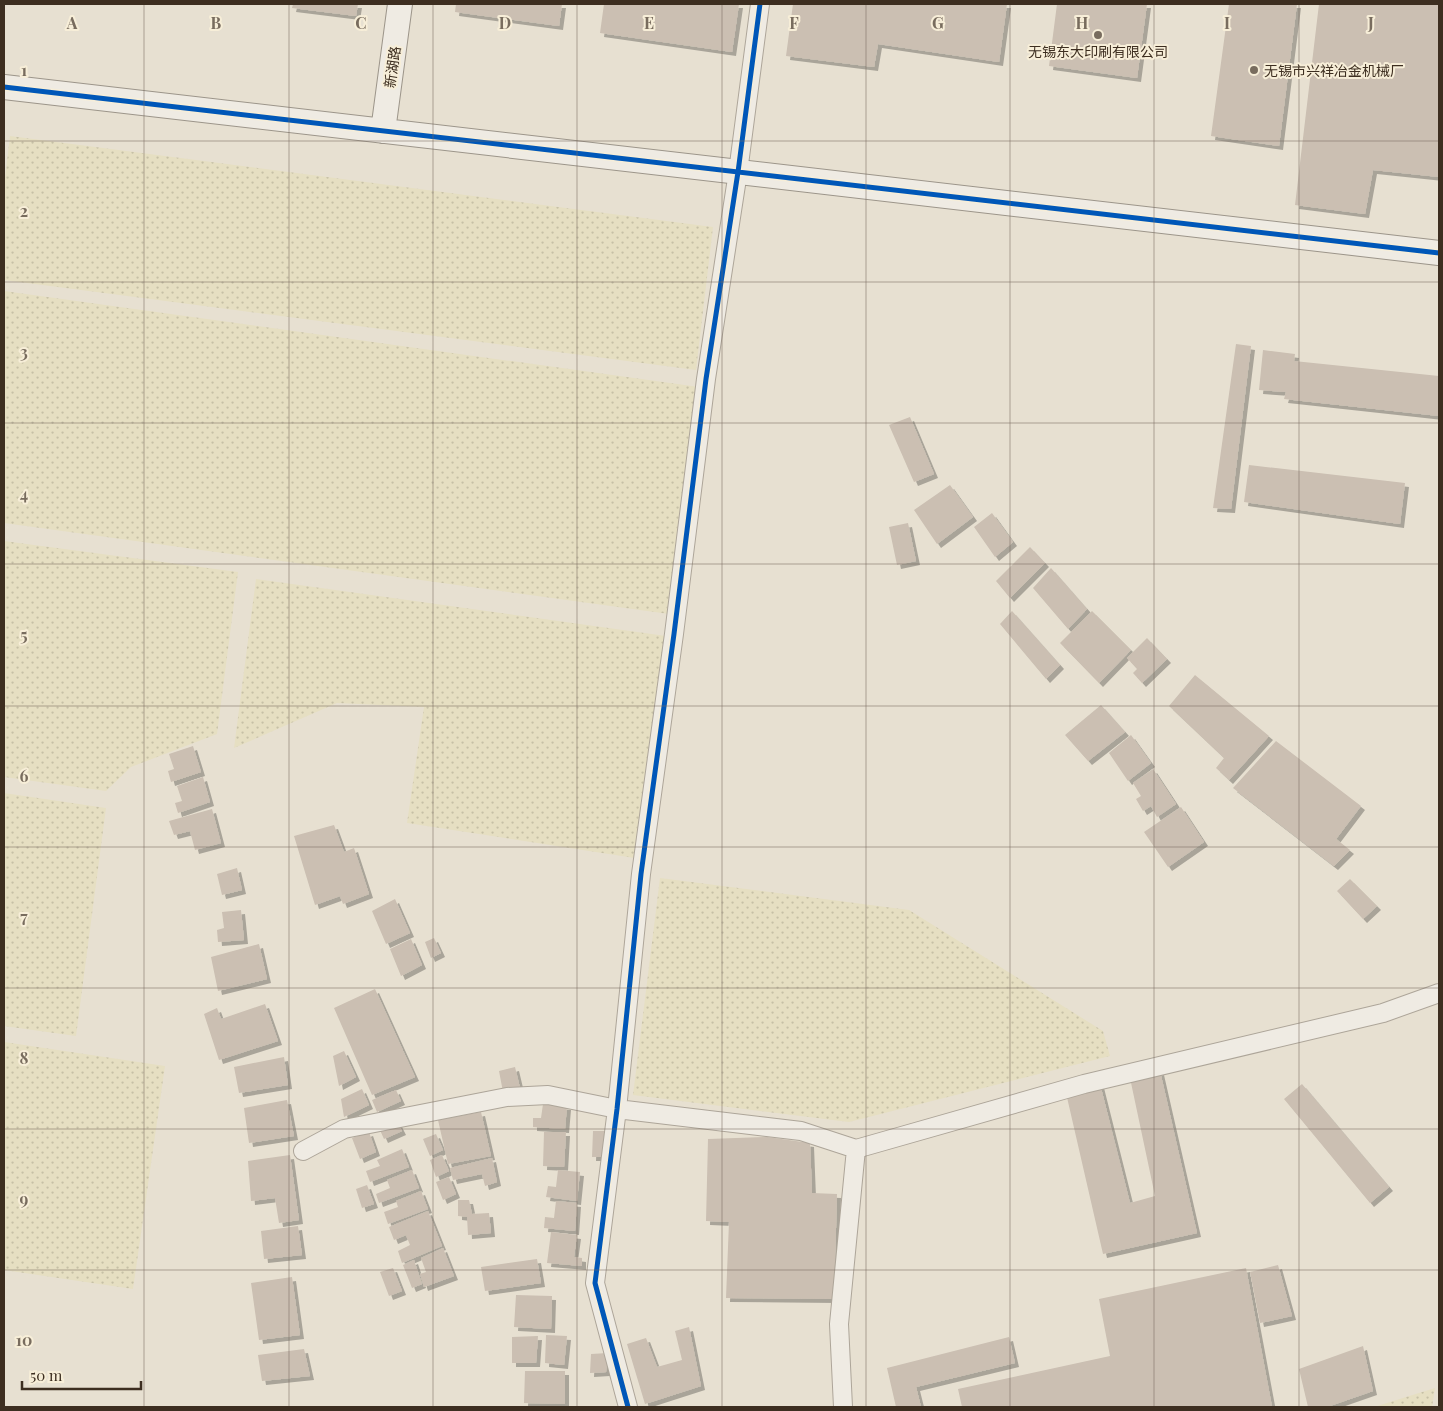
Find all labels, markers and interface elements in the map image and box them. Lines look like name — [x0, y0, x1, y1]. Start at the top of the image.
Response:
text: A — [66, 12, 78, 33]
text: B — [211, 12, 222, 33]
text: C — [355, 12, 367, 33]
text: D — [499, 12, 511, 33]
text: E — [644, 12, 654, 33]
text: F — [789, 12, 799, 33]
text: G — [932, 12, 944, 33]
text: H — [1076, 12, 1089, 33]
text: I — [1224, 12, 1230, 33]
text: J — [1367, 12, 1374, 33]
marker: 无锡东大印刷有限公司 — [1092, 29, 1104, 41]
place label: 无锡东大印刷有限公司 — [1028, 42, 1168, 61]
street label: 新湖路 — [380, 45, 404, 89]
text: 1 — [21, 59, 27, 80]
place label: 无锡市兴祥冶金机械厂 — [1264, 61, 1404, 80]
marker: 无锡市兴祥冶金机械厂 — [1248, 64, 1260, 76]
text: 2 — [20, 200, 28, 221]
text: 3 — [20, 341, 28, 362]
text: 4 — [20, 483, 28, 504]
text: 5 — [20, 624, 28, 645]
text: 6 — [20, 765, 29, 786]
text: 7 — [20, 906, 28, 927]
text: 8 — [20, 1047, 29, 1068]
text: 9 — [20, 1188, 29, 1209]
text: 10 — [16, 1329, 32, 1350]
scale bar — [22, 1358, 141, 1390]
text: 50 m — [30, 1365, 63, 1385]

